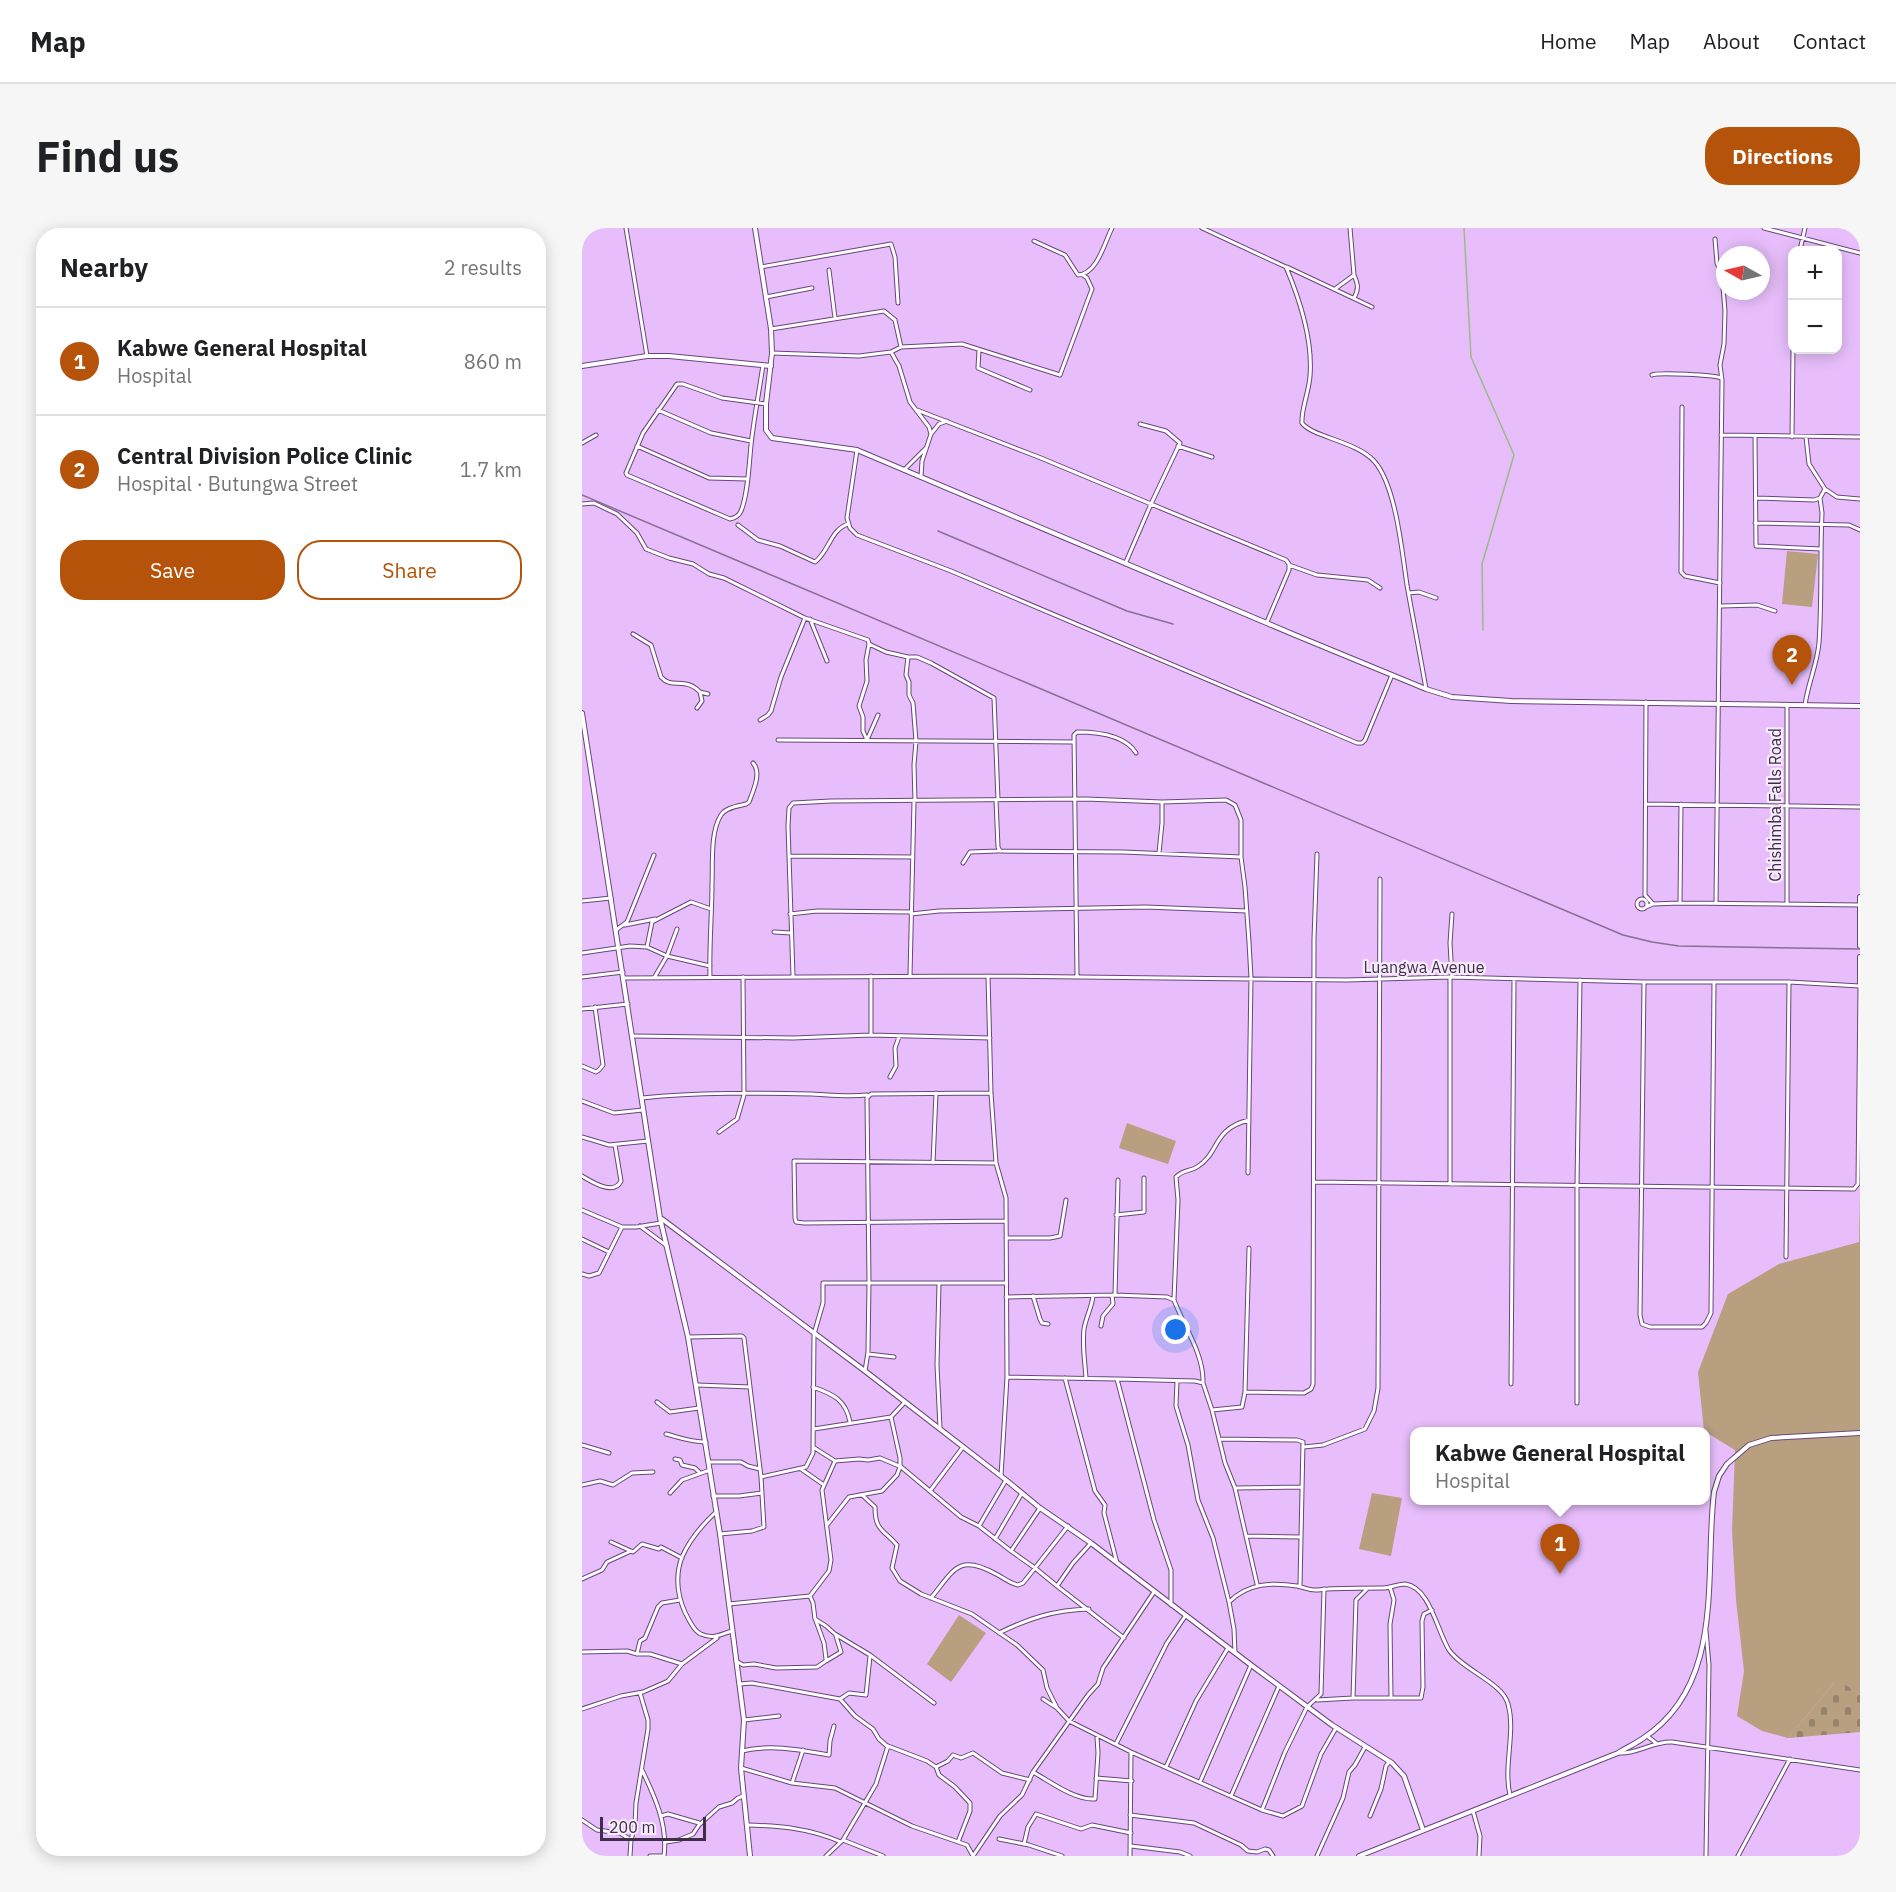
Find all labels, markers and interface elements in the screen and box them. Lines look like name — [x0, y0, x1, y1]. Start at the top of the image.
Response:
text: Map — [30, 23, 86, 60]
text: Home — [1540, 27, 1597, 55]
text: Map — [1630, 27, 1670, 55]
text: About — [1703, 27, 1760, 55]
text: Contact — [1793, 27, 1866, 55]
button: Directions — [1705, 127, 1860, 185]
text: Find us — [36, 129, 179, 184]
north arrow — [1716, 246, 1770, 300]
map controls — [1788, 246, 1842, 354]
button: + — [1788, 246, 1842, 300]
text: Nearby — [60, 250, 148, 284]
text: 2 results — [444, 254, 522, 281]
button: − — [1788, 300, 1842, 354]
text: Kabwe General Hospital — [117, 333, 367, 362]
text: 1 — [74, 348, 86, 375]
text: 860 m — [464, 348, 522, 375]
text: Hospital — [117, 362, 192, 389]
text: Central Division Police Clinic — [117, 441, 412, 470]
text: 2 — [74, 456, 86, 483]
text: 1.7 km — [460, 456, 522, 483]
text: Hospital · Butungwa Street — [117, 470, 358, 497]
button: Save — [60, 540, 285, 600]
button: Share — [297, 540, 522, 600]
pin: 2 — [1772, 636, 1812, 685]
street label: Chishimba Falls Road — [1765, 728, 1785, 882]
street label: Luangwa Avenue — [1364, 957, 1485, 977]
your location — [1161, 1315, 1190, 1344]
popup — [1410, 1427, 1710, 1505]
text: Kabwe General Hospital — [1435, 1438, 1685, 1467]
text: Hospital — [1435, 1467, 1510, 1494]
pin: 1 — [1540, 1524, 1580, 1574]
scale bar — [600, 1814, 706, 1842]
text: 200 m — [609, 1817, 656, 1837]

